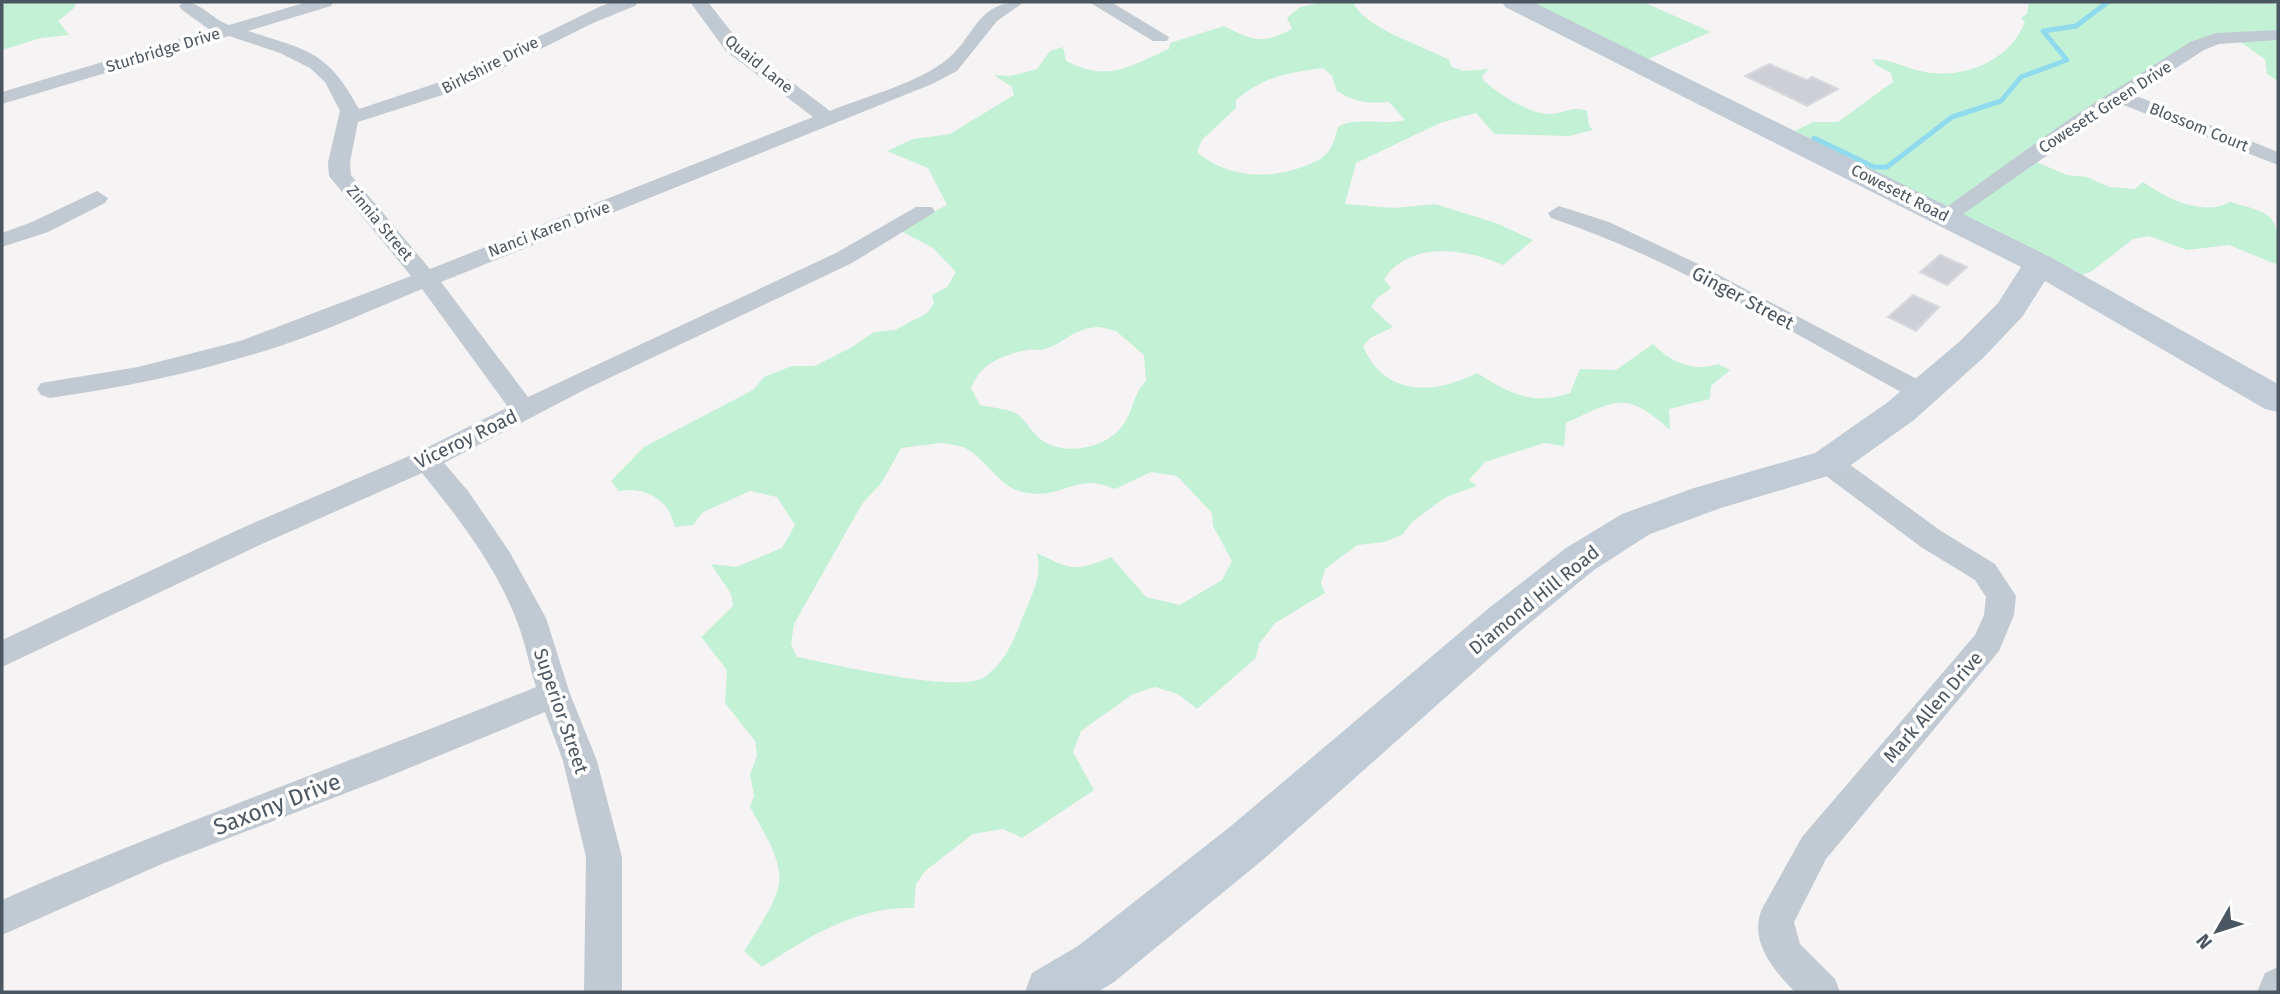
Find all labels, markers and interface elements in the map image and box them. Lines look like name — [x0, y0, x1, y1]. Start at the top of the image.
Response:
street label: Sturbridge Drive — [104, 24, 222, 76]
street label: Quaid Lane — [721, 31, 797, 97]
street label: Birkshire Drive — [438, 32, 542, 98]
street label: Cowesett Green Drive — [2035, 57, 2175, 157]
street label: Blossom Court — [2147, 99, 2251, 156]
street label: Cowesett Road — [1848, 160, 1952, 226]
street label: Zinnia Street — [343, 181, 417, 265]
street label: Nanci Karen Drive — [485, 197, 613, 261]
street label: Ginger Street — [1688, 261, 1798, 335]
street label: Viceroy Road — [411, 404, 521, 474]
street label: Diamond Hill Road — [1464, 540, 1604, 660]
street label: Superior Street — [529, 645, 593, 777]
street label: Mark Allen Drive — [1878, 647, 1988, 767]
street label: Saxony Drive — [209, 767, 345, 841]
north arrow — [2182, 896, 2252, 966]
text: N — [2191, 929, 2217, 954]

